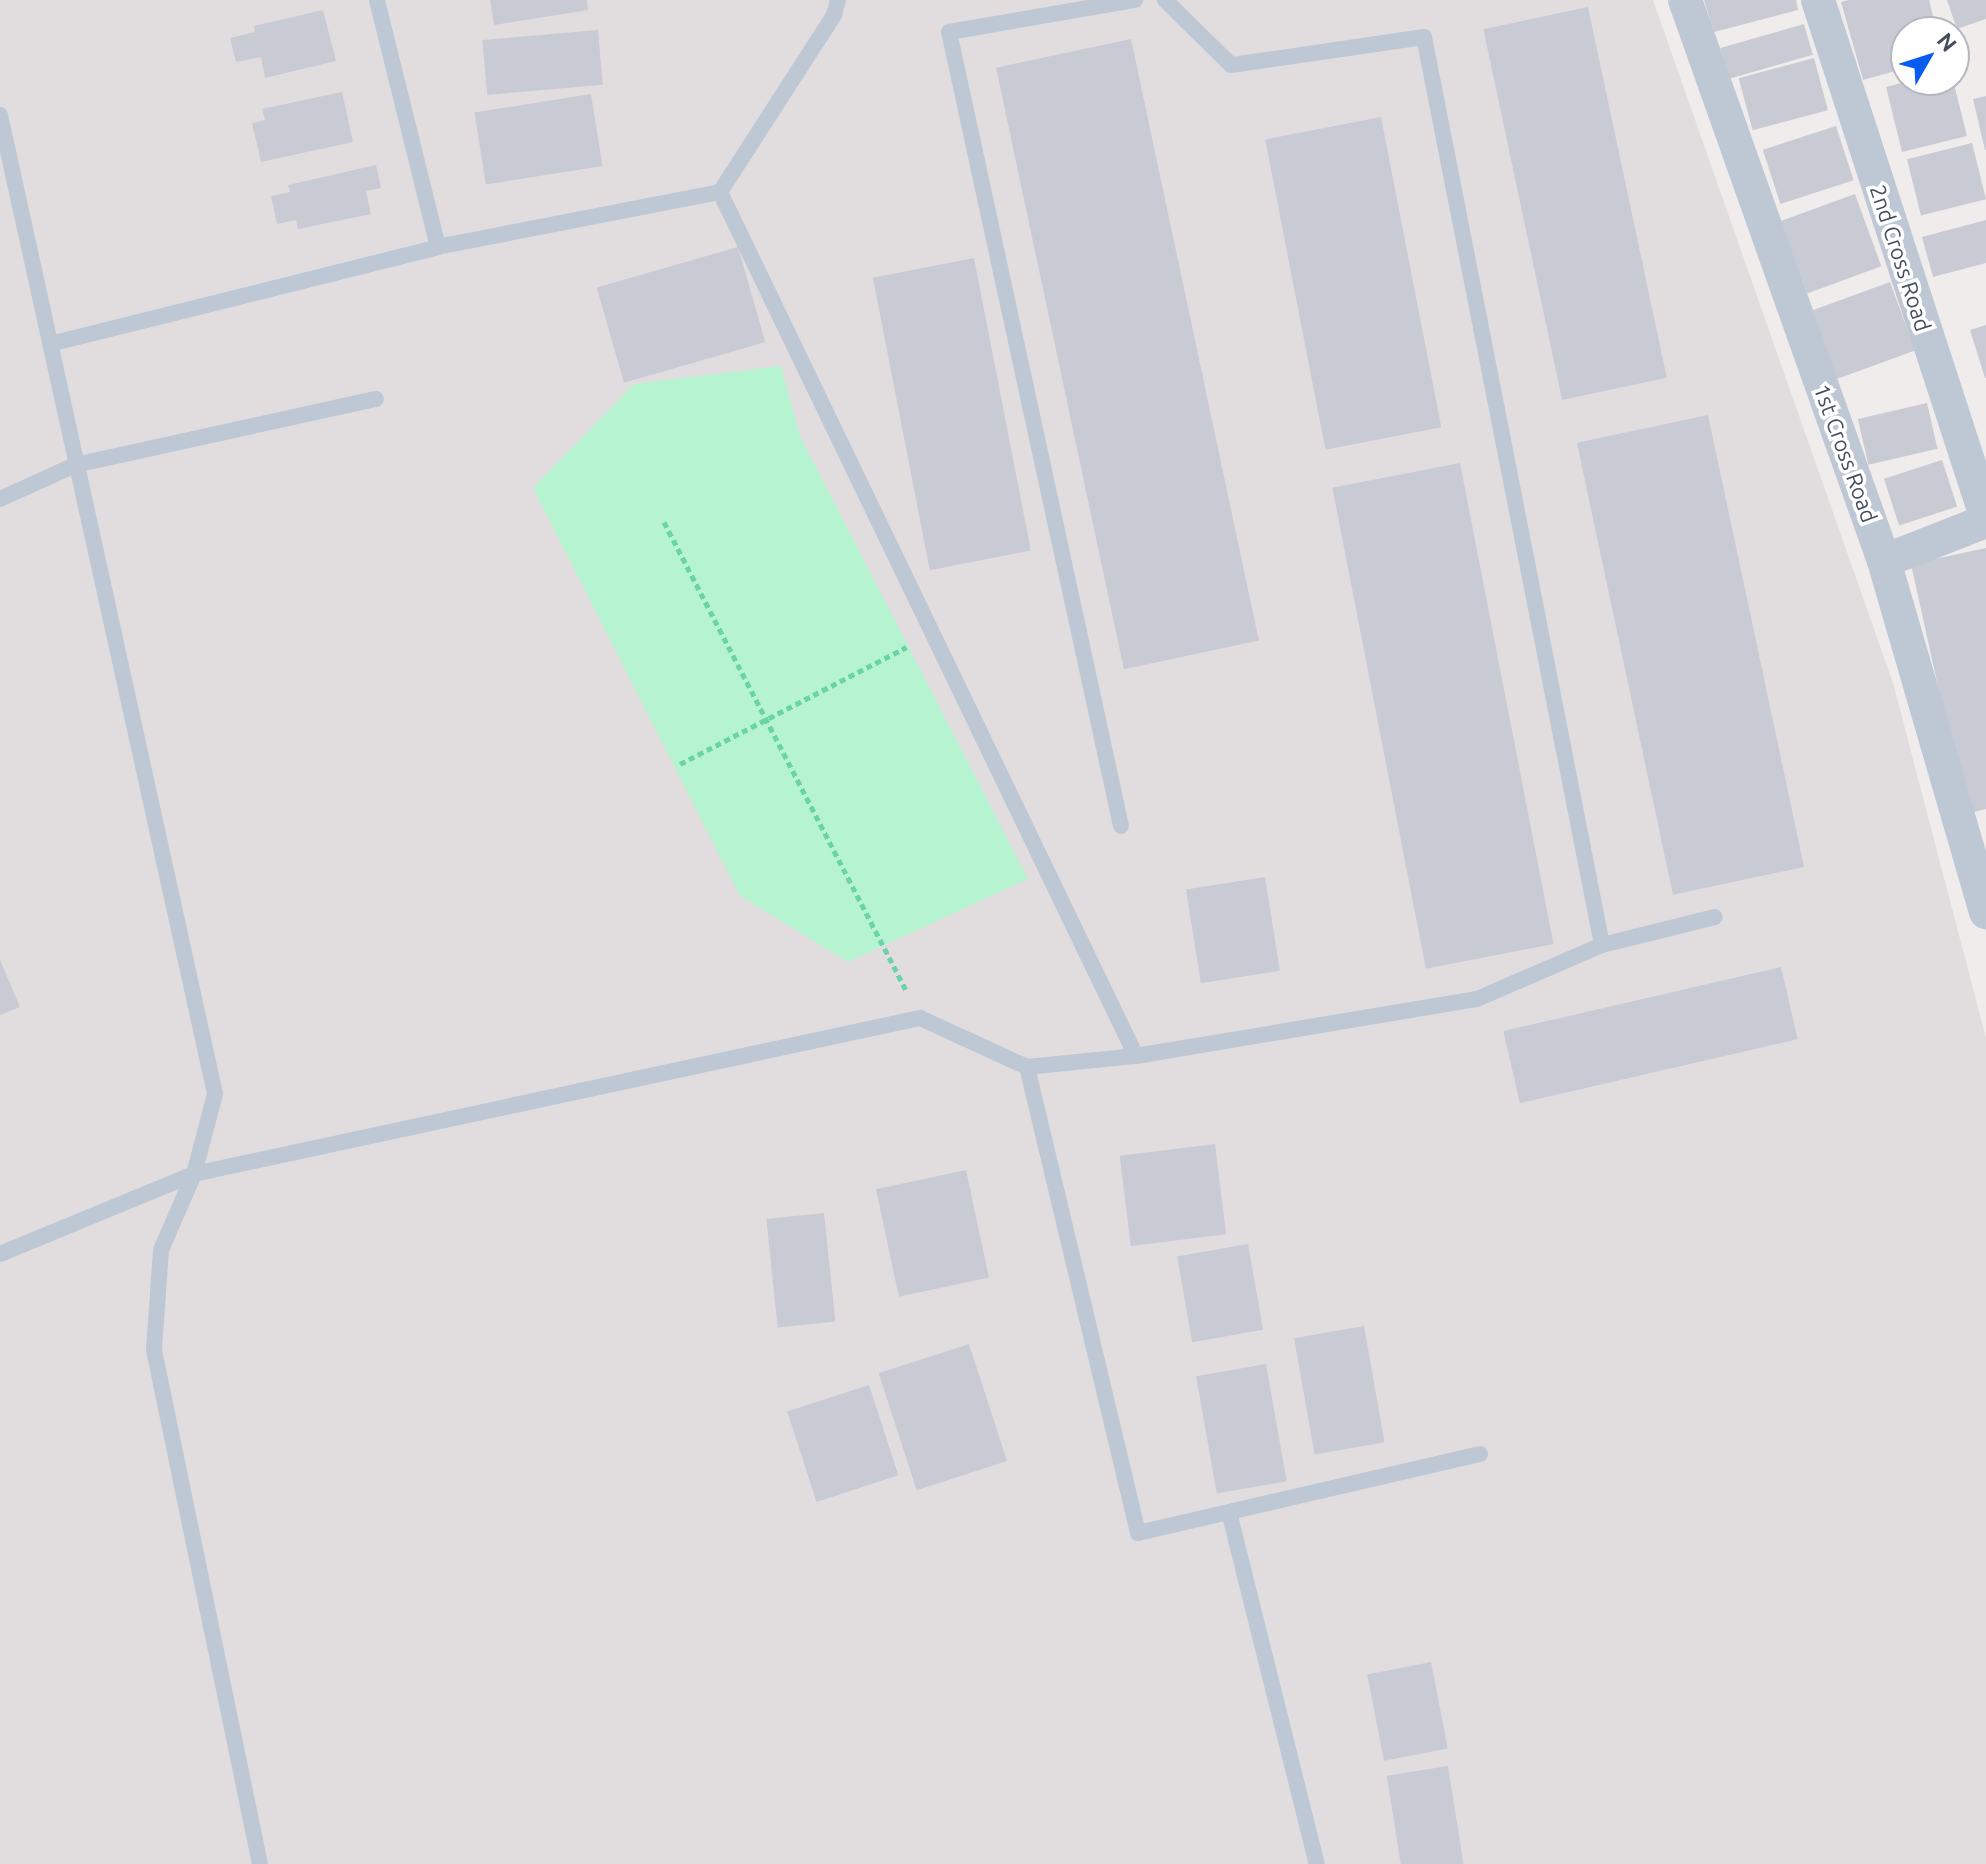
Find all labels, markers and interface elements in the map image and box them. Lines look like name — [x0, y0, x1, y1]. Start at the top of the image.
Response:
north arrow — [1890, 16, 1970, 96]
text: N — [1933, 28, 1962, 56]
street label: 2nd Cross Road — [1865, 181, 1937, 335]
street label: 1st Cross Road — [1809, 380, 1883, 526]

